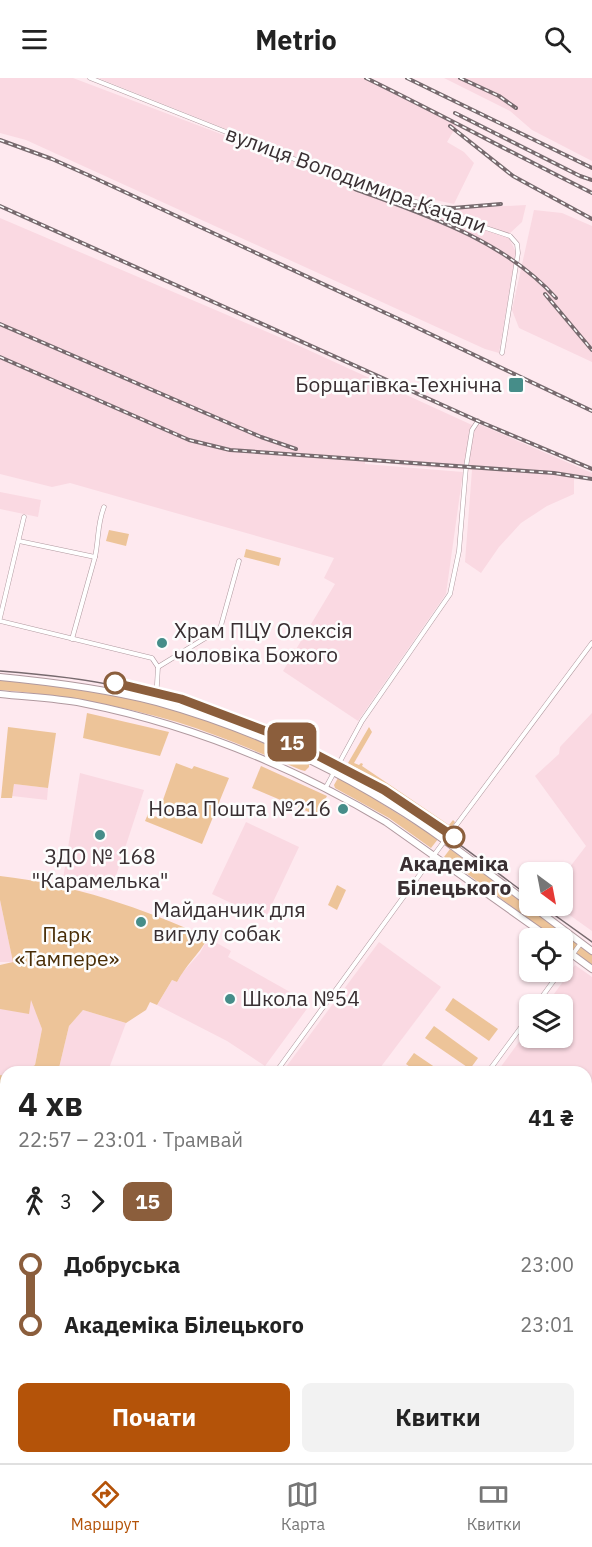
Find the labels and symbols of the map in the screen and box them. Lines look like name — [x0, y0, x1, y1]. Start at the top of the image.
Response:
street label: вулиця Володимира Качали — [222, 119, 491, 239]
place label: Борщагівка-Технічна — [295, 370, 502, 398]
marker: Борщагівка-Технічна — [507, 376, 525, 394]
place label: Храм ПЦУ Олексія чоловіка Божого — [174, 616, 353, 668]
marker: Храм ПЦУ Олексія чоловіка Божого — [155, 636, 169, 650]
unlabelled marker — [104, 672, 126, 694]
line badge: 15 — [265, 722, 319, 762]
place label: Нова Пошта №216 — [148, 794, 331, 822]
marker: Нова Пошта №216 — [336, 802, 350, 816]
marker: Академіка Білецького — [443, 826, 465, 848]
marker: ЗДО № 168 "Карамелька" — [93, 828, 107, 842]
place label: ЗДО № 168 "Карамелька" — [31, 842, 169, 894]
place label: Академіка Білецького — [397, 849, 511, 901]
north arrow — [519, 862, 573, 916]
place label: Майданчик для вигулу собак — [153, 895, 306, 947]
marker: Майданчик для вигулу собак — [134, 915, 148, 929]
park label: Парк «Тампере» — [15, 920, 120, 972]
place label: Школа №54 — [242, 984, 360, 1012]
marker: Школа №54 — [223, 992, 237, 1006]

